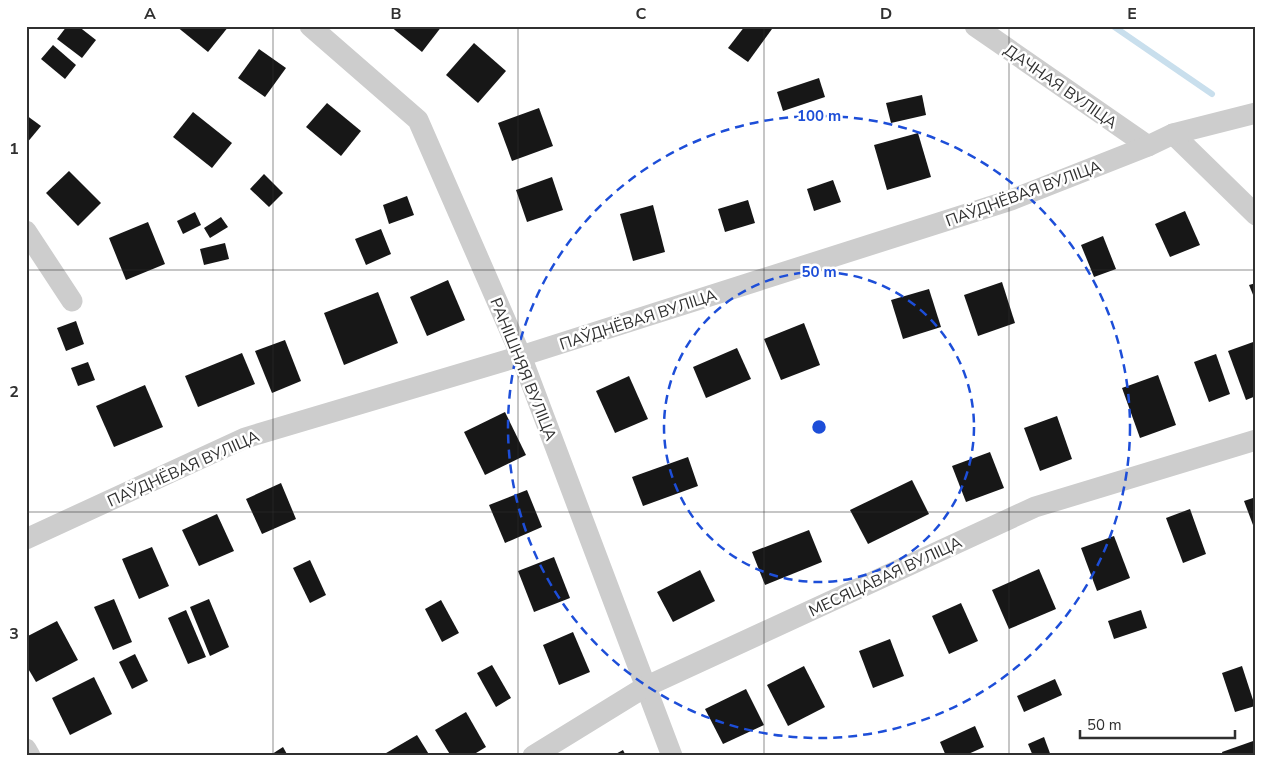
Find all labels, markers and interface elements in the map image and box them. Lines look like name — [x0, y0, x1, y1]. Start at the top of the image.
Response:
text: A — [144, 3, 156, 25]
text: B — [390, 3, 402, 25]
text: C — [636, 3, 647, 25]
text: D — [880, 3, 892, 25]
text: E — [1127, 3, 1137, 25]
street label: ДАЧНАЯ ВУЛІЦА — [999, 39, 1122, 134]
text: 100 m — [797, 106, 841, 126]
text: 1 — [9, 138, 19, 160]
street label: ПАЎДНЁВАЯ ВУЛІЦА — [942, 155, 1105, 232]
text: 50 m — [801, 262, 837, 282]
street label: ПАЎДНЁВАЯ ВУЛІЦА — [557, 284, 720, 356]
street label: РАНІШНЯЯ ВУЛІЦА — [484, 295, 562, 444]
text: 2 — [9, 381, 19, 403]
centre of rings — [810, 418, 828, 436]
street label: ПАЎДНЁВАЯ ВУЛІЦА — [104, 425, 263, 512]
street label: МЕСЯЦАВАЯ ВУЛІЦА — [805, 532, 966, 622]
text: 3 — [9, 623, 19, 645]
scale bar — [1080, 707, 1234, 739]
text: 50 m — [1087, 715, 1122, 735]

